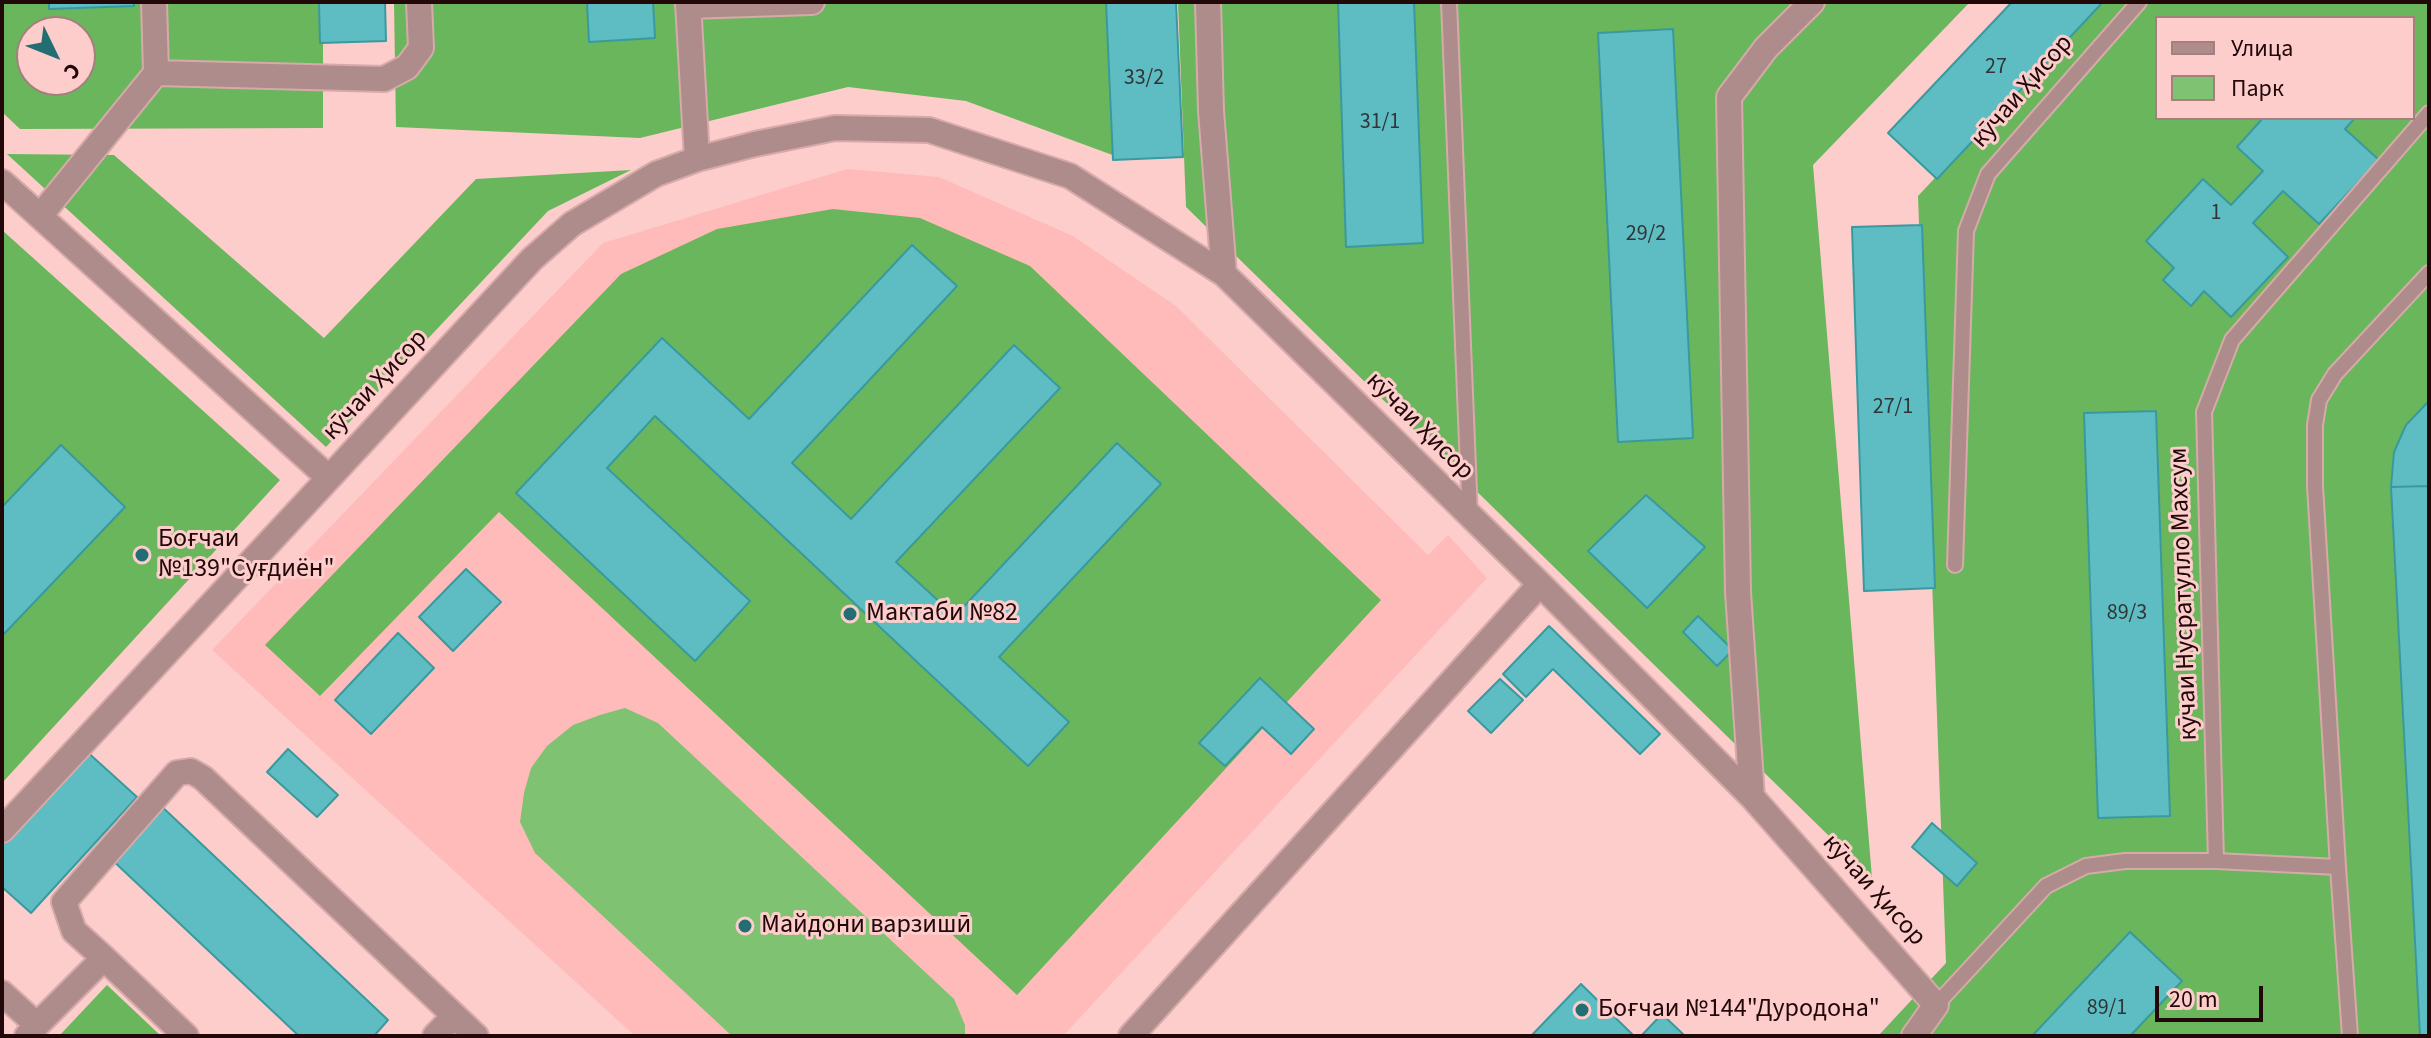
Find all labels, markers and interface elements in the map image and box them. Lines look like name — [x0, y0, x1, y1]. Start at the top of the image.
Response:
north arrow — [16, 16, 96, 96]
legend — [2155, 16, 2415, 120]
street label: кӯчаи Ҳисор — [1965, 29, 2081, 155]
text: Улица — [2231, 31, 2293, 66]
text: С — [56, 55, 88, 87]
house number: 27 — [1985, 55, 2007, 81]
house number: 33/2 — [1124, 66, 1164, 92]
text: Парк — [2231, 71, 2284, 106]
house number: 31/1 — [1360, 110, 1400, 136]
house number: 1 — [2211, 201, 2221, 227]
house number: 29/2 — [1626, 222, 1666, 248]
street label: кӯчаи Ҳисор — [317, 324, 435, 448]
street label: кӯчаи Ҳисор — [1359, 367, 1479, 487]
house number: 27/1 — [1873, 395, 1913, 421]
street label: кӯчаи Hусратулло Махсум — [2164, 447, 2206, 741]
place label: Боғчаи №139"Суғдиён" — [158, 524, 334, 586]
marker: Боғчаи №139"Суғдиён" — [133, 546, 151, 564]
place label: Мактаби №82 — [866, 598, 1018, 630]
house number: 89/3 — [2107, 601, 2147, 627]
marker: Мактаби №82 — [841, 605, 859, 623]
street label: кӯчаи Ҳисор — [1815, 829, 1931, 953]
place label: Майдони варзишӣ — [761, 910, 971, 942]
marker: Майдони варзишӣ — [736, 917, 754, 935]
scale bar — [2159, 970, 2267, 1020]
text: 20 m — [2169, 982, 2218, 1017]
place label: Боғчаи №144"Дуродона" — [1598, 994, 1880, 1026]
house number: 89/1 — [2087, 996, 2127, 1022]
marker: Боғчаи №144"Дуродона" — [1573, 1001, 1591, 1019]

